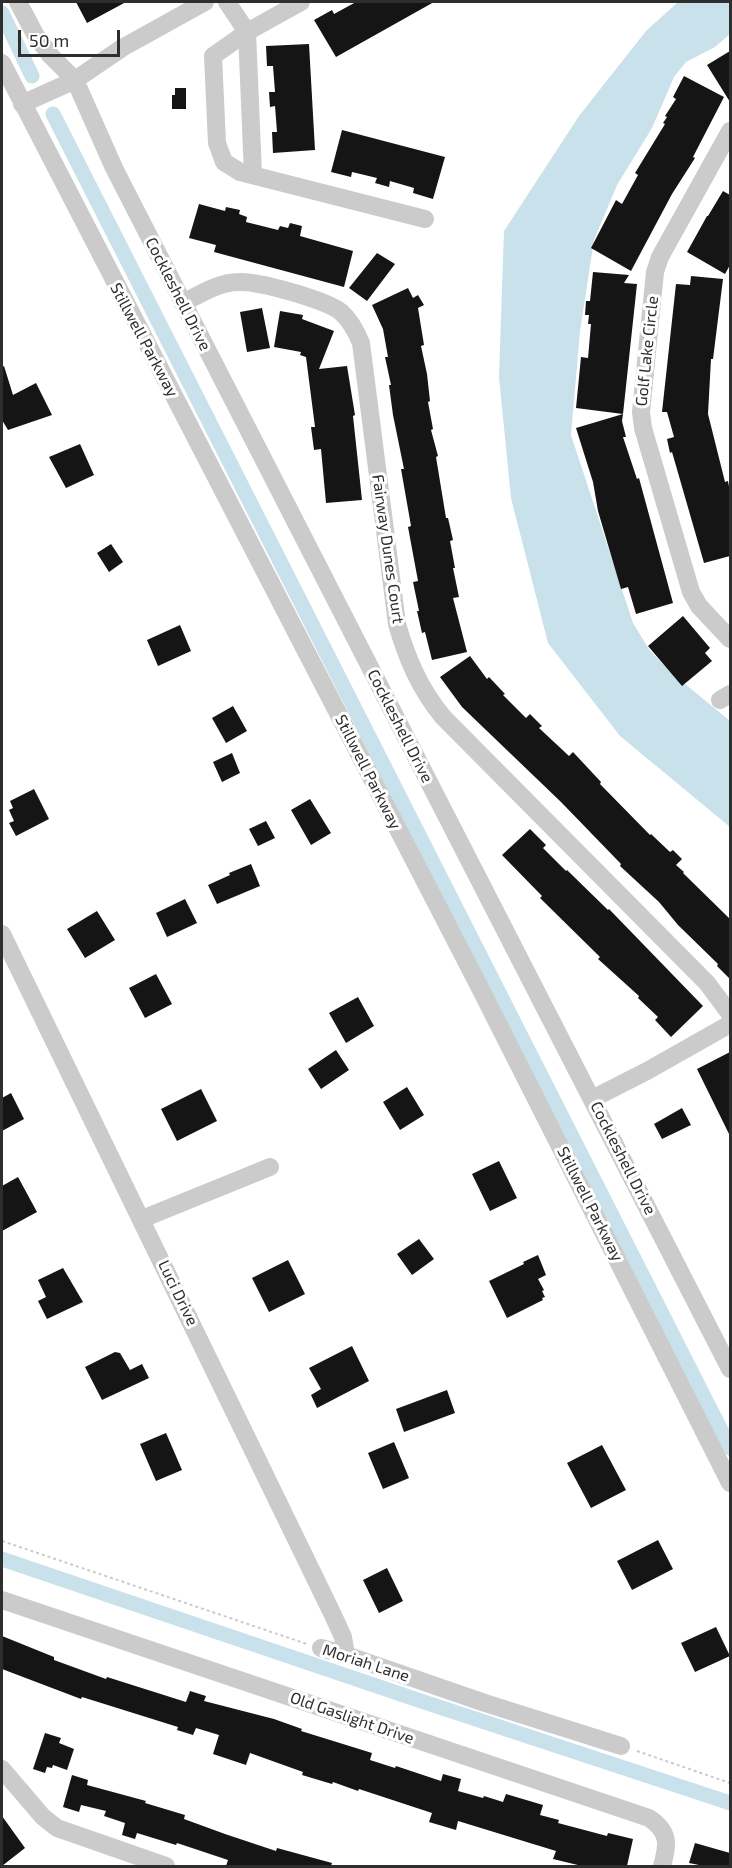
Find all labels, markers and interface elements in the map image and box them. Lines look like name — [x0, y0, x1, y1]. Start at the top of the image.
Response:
scale bar — [21, 18, 123, 56]
text: 50 m — [29, 29, 69, 51]
street label: Cockleshell Drive — [141, 234, 215, 354]
street label: Stillwell Parkway — [106, 280, 182, 400]
street label: Golf Lake Circle — [632, 295, 662, 407]
street label: Fairway Dunes Court — [368, 473, 408, 625]
street label: Cockleshell Drive — [363, 666, 437, 786]
street label: Stillwell Parkway — [331, 711, 405, 833]
street label: Cockleshell Drive — [586, 1098, 660, 1218]
street label: Stillwell Parkway — [553, 1143, 627, 1265]
street label: Luci Drive — [154, 1257, 202, 1329]
street label: Moriah Lane — [320, 1640, 412, 1686]
street label: Old Gaslight Drive — [288, 1688, 416, 1748]

